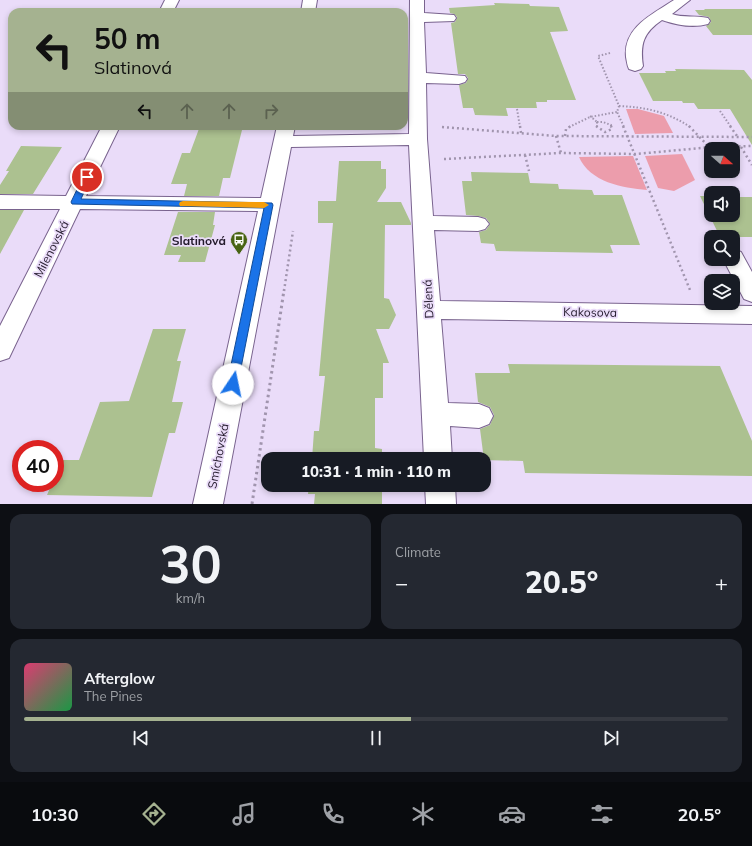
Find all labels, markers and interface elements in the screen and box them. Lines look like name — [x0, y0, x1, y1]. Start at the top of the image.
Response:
text: 50 m — [94, 21, 160, 56]
icon: left — [28, 24, 80, 76]
text: Slatinová — [94, 56, 172, 79]
icon: left — [134, 100, 156, 122]
icon: ahead — [176, 100, 198, 122]
icon: ahead — [218, 100, 240, 122]
icon: right — [260, 100, 282, 122]
north arrow — [704, 142, 740, 178]
map controls — [704, 142, 740, 310]
pin — [70, 160, 104, 194]
icon: arrive — [76, 166, 98, 188]
button: sound — [704, 186, 740, 222]
street label: Milenovská — [30, 218, 72, 280]
bus stop icon: Slatinová — [229, 230, 249, 255]
button: search — [704, 230, 740, 266]
place label: Slatinová — [172, 233, 226, 248]
button: layers — [704, 274, 740, 310]
street label: Dělená — [419, 279, 437, 319]
street label: Kakosova — [563, 304, 617, 320]
position arrow — [212, 363, 254, 405]
street label: Smíchovská — [204, 422, 232, 490]
speed limit sign: 40 — [12, 440, 64, 492]
text: 10:31 · 1 min · 110 m — [301, 462, 451, 481]
text: 30 — [159, 531, 222, 596]
text: Climate — [395, 544, 441, 560]
text: 20.5° — [525, 563, 598, 601]
text: − — [395, 569, 408, 597]
text: + — [715, 569, 728, 597]
text: km/h — [176, 590, 205, 606]
text: Afterglow — [84, 669, 155, 688]
text: The Pines — [84, 688, 143, 704]
icon: previous — [130, 727, 152, 749]
icon: pause — [365, 727, 387, 749]
icon: next — [600, 727, 622, 749]
icon: directions — [140, 800, 168, 828]
icon: music — [230, 800, 258, 828]
icon: phone — [319, 800, 347, 828]
icon: climate — [409, 800, 437, 828]
icon: car — [498, 800, 526, 828]
icon: filters — [588, 800, 616, 828]
text: 10:30 — [31, 803, 78, 826]
text: 20.5° — [678, 803, 721, 826]

